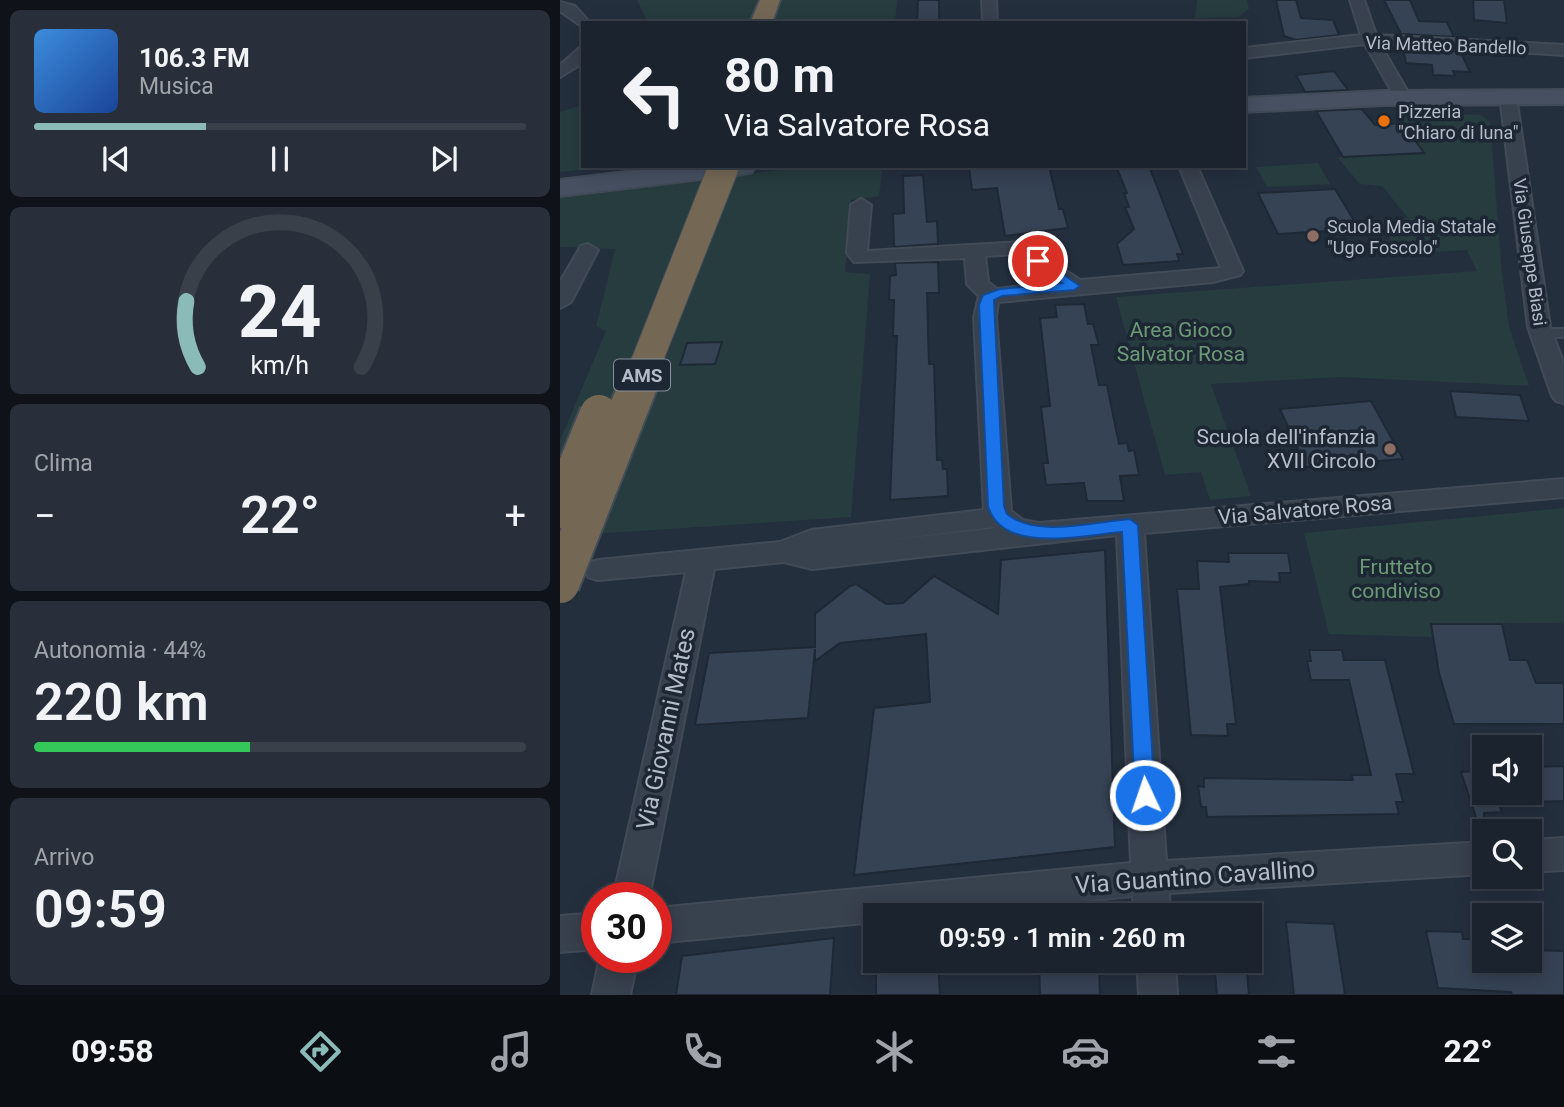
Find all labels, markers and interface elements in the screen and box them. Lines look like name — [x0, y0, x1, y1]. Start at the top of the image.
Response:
street label: Via Matteo Bandello — [1365, 32, 1527, 58]
text: 106.3 FM — [139, 43, 250, 73]
text: 80 m — [724, 47, 835, 104]
icon: left — [609, 49, 700, 140]
text: Musica — [139, 73, 214, 100]
place label: Pizzeria "Chiaro di luna" — [1398, 101, 1518, 143]
text: Via Salvatore Rosa — [724, 106, 990, 144]
marker: Pizzeria "Chiaro di luna" — [1376, 113, 1392, 129]
icon: previous — [97, 140, 135, 178]
icon: pause — [261, 140, 299, 178]
icon: next — [425, 140, 463, 178]
street label: Via Giuseppe Biasi — [1509, 177, 1551, 327]
place label: Scuola Media Statale "Ugo Foscolo" — [1327, 216, 1496, 258]
marker: Scuola Media Statale "Ugo Foscolo" — [1305, 228, 1321, 244]
pin — [1008, 231, 1068, 291]
icon: arrive — [1019, 242, 1057, 280]
text: 24 — [238, 269, 322, 355]
park label: Area Gioco Salvator Rosa — [1117, 318, 1245, 366]
text: km/h — [251, 350, 309, 379]
road number: AMS — [614, 360, 670, 390]
place label: Scuola dell'infanzia XVII Circolo — [1196, 425, 1376, 473]
marker: Scuola dell'infanzia XVII Circolo — [1382, 441, 1398, 457]
text: Clima — [34, 450, 93, 477]
text: 22° — [240, 485, 320, 546]
street label: Via Salvatore Rosa — [1217, 490, 1393, 530]
text: − — [34, 494, 56, 538]
text: + — [504, 494, 526, 538]
park label: Frutteto condiviso — [1351, 555, 1441, 603]
street label: Via Giovanni Mates — [631, 626, 701, 832]
text: Autonomia · 44% — [34, 637, 206, 664]
text: 220 km — [34, 672, 209, 733]
map controls — [1472, 735, 1542, 973]
button: sound — [1472, 735, 1542, 805]
position arrow — [1108, 758, 1182, 832]
button: search — [1472, 819, 1542, 889]
text: Arrivo — [34, 844, 94, 871]
street label: Via Guantino Cavallino — [1074, 855, 1316, 899]
text: 09:59 — [34, 879, 167, 940]
speed limit sign: 30 — [581, 882, 672, 973]
button: layers — [1472, 903, 1542, 973]
text: 09:59 · 1 min · 260 m — [939, 923, 1186, 953]
icon: directions — [296, 1027, 345, 1076]
icon: music — [487, 1027, 536, 1076]
icon: phone — [678, 1027, 727, 1076]
icon: climate — [870, 1027, 919, 1076]
icon: car — [1061, 1027, 1110, 1076]
icon: filters — [1252, 1027, 1301, 1076]
text: 09:58 — [71, 1032, 154, 1070]
text: 22° — [1444, 1032, 1493, 1070]

